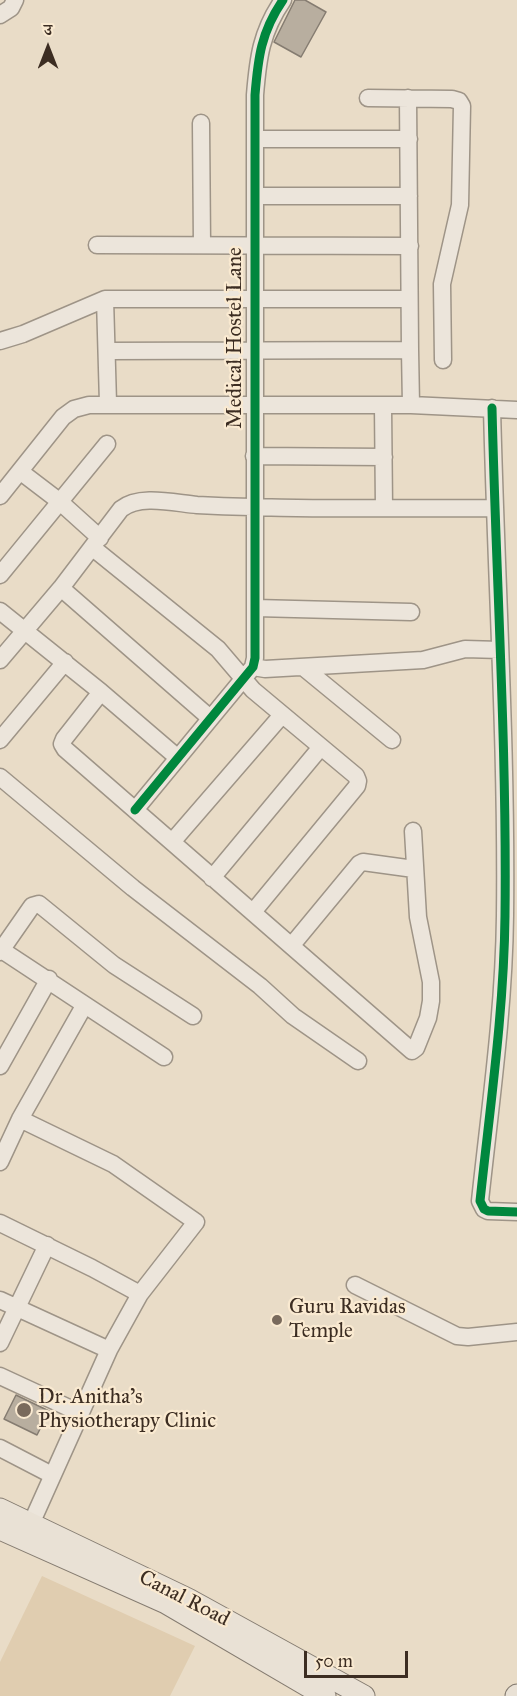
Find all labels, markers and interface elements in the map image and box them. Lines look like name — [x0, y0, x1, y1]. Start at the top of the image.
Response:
north arrow — [18, 18, 78, 78]
text: उ — [44, 20, 52, 39]
street label: Medical Hostel Lane — [223, 247, 249, 429]
place label: Guru Ravidas Temple — [289, 1295, 406, 1345]
marker: Guru Ravidas Temple — [270, 1313, 284, 1327]
place label: Dr. Anitha's Physiotherapy Clinic — [38, 1385, 216, 1435]
marker: Dr. Anitha's Physiotherapy Clinic — [15, 1401, 33, 1419]
street label: Canal Road — [134, 1565, 234, 1633]
scale bar — [307, 1639, 410, 1677]
text: 50 m — [315, 1650, 353, 1672]

